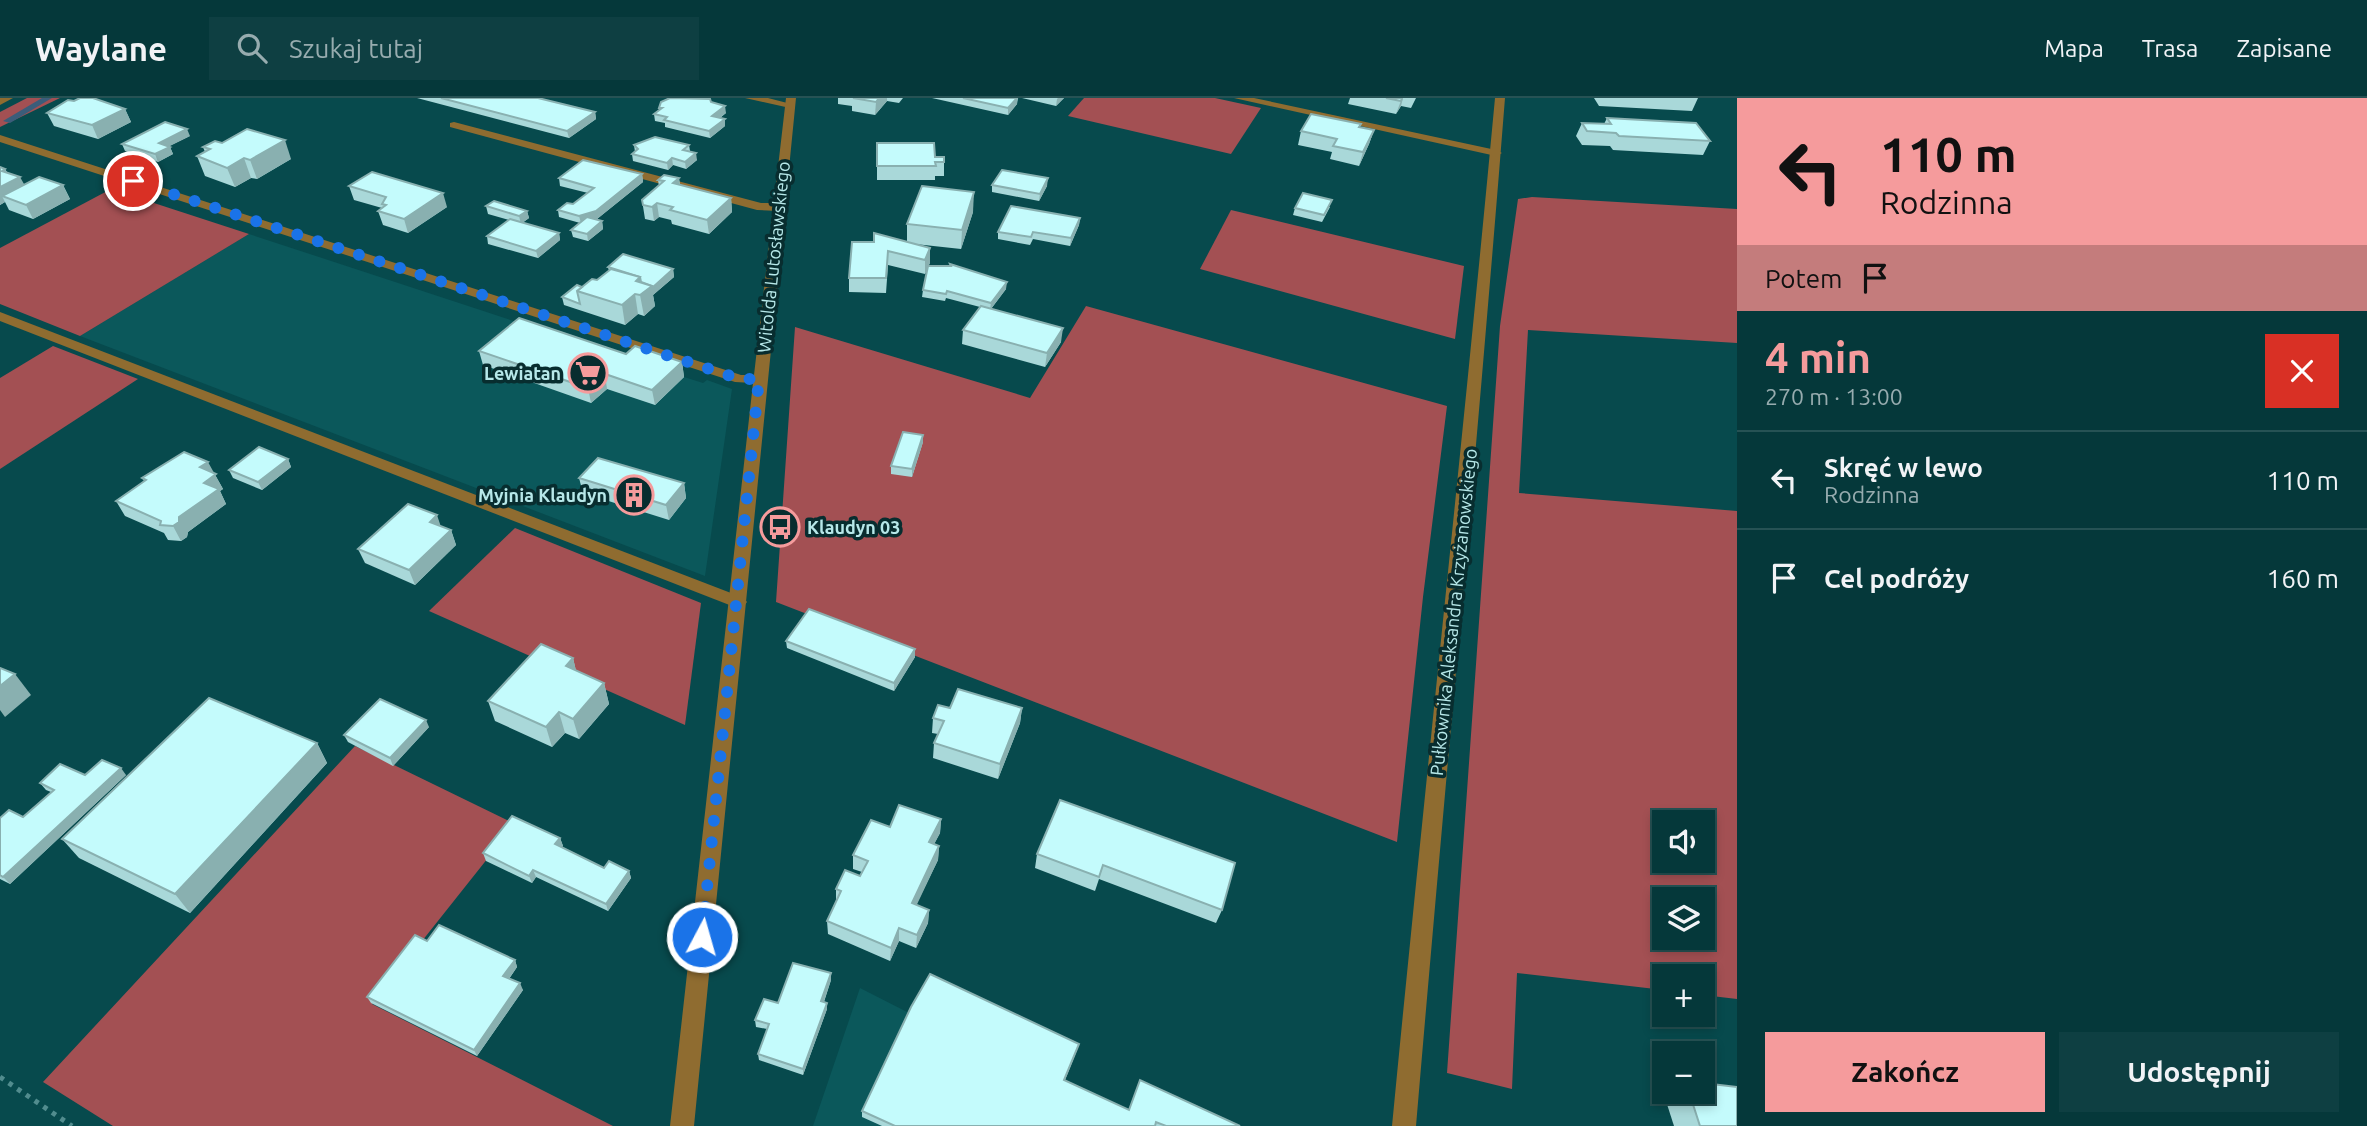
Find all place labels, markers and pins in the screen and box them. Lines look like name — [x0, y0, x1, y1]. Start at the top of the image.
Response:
pin — [103, 151, 163, 211]
supermarket icon: Lewiatan — [567, 352, 609, 394]
place label: Lewiatan — [484, 363, 561, 383]
building icon: Myjnia Klaudyn — [613, 474, 655, 516]
place label: Myjnia Klaudyn — [478, 485, 607, 505]
bus stop icon: Klaudyn 03 — [759, 506, 801, 548]
place label: Klaudyn 03 — [807, 517, 900, 537]

